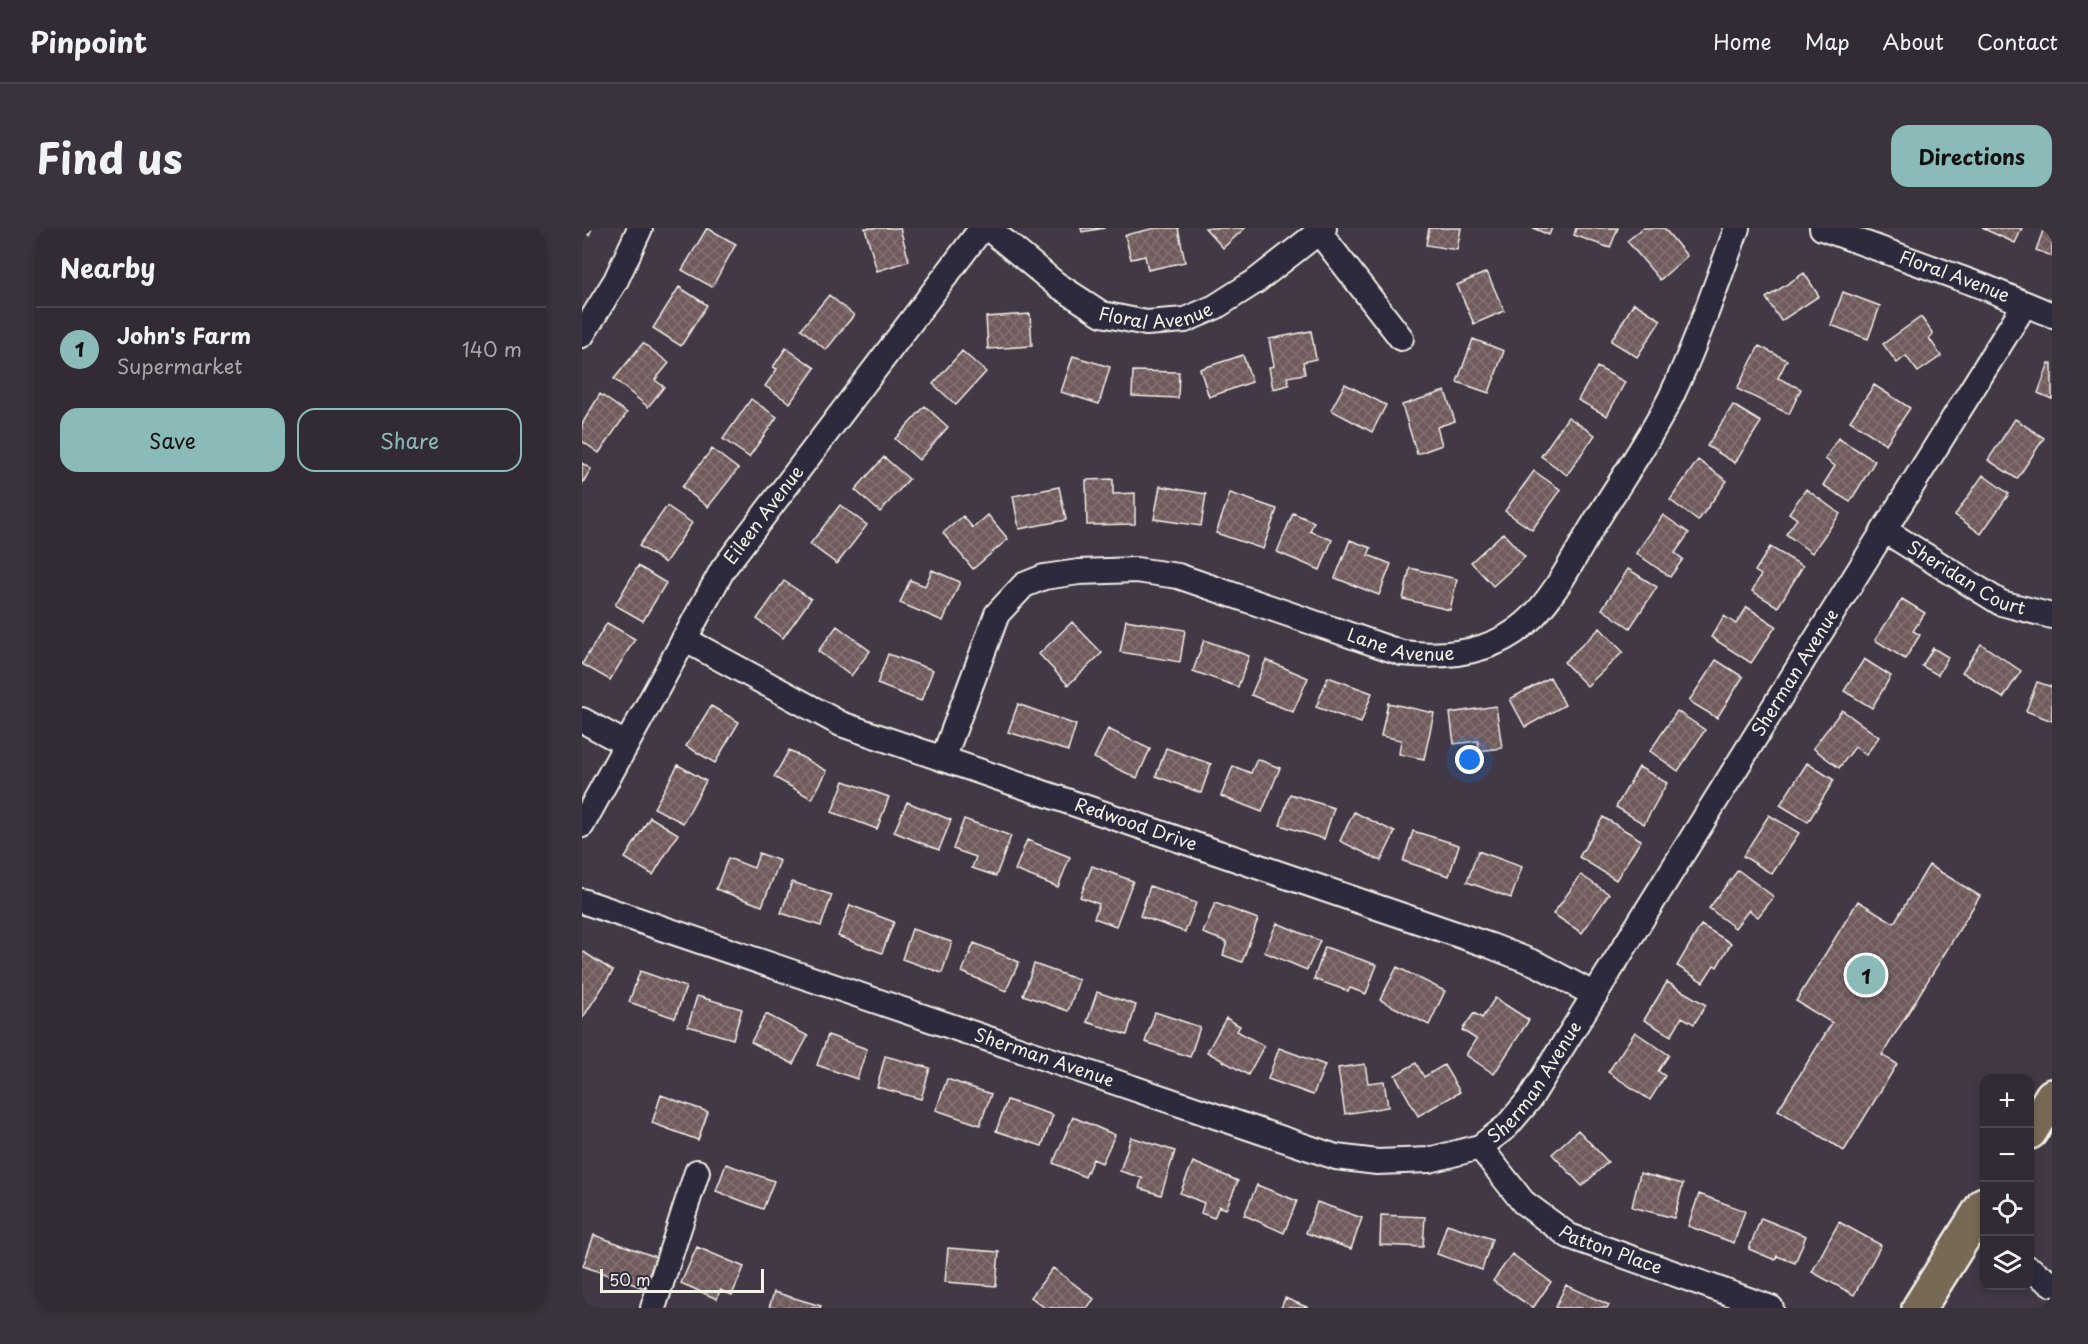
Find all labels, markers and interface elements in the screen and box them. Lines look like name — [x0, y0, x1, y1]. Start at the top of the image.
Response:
text: Pinpoint — [30, 20, 147, 63]
text: Home — [1713, 25, 1772, 57]
text: Map — [1805, 25, 1850, 57]
text: About — [1883, 25, 1944, 57]
text: Contact — [1977, 25, 2058, 57]
text: Find us — [36, 125, 183, 188]
button: Directions — [1891, 125, 2052, 187]
street label: Floral Avenue — [1896, 242, 2015, 308]
text: Nearby — [60, 248, 155, 287]
street label: Floral Avenue — [1097, 295, 1217, 335]
text: John's Farm — [117, 318, 251, 351]
text: 1 — [75, 334, 84, 364]
text: 140 m — [462, 334, 522, 364]
text: Supermarket — [117, 351, 243, 381]
button: Save — [60, 408, 285, 472]
button: Share — [297, 408, 522, 472]
street label: Eileen Avenue — [716, 459, 809, 569]
street label: Sheridan Court — [1903, 533, 2029, 621]
street label: Sherman Avenue — [1744, 603, 1844, 741]
street label: Lane Avenue — [1344, 620, 1456, 667]
your location — [1455, 745, 1484, 774]
street label: Redwood Drive — [1071, 790, 1201, 857]
pin: 1 — [1846, 952, 1886, 998]
street label: Sherman Avenue — [1481, 1015, 1587, 1149]
street label: Sherman Avenue — [971, 1020, 1118, 1093]
map controls — [1980, 1074, 2034, 1290]
button: + — [1980, 1074, 2034, 1128]
button: − — [1980, 1128, 2034, 1182]
button: locate — [1980, 1182, 2034, 1236]
street label: Patton Place — [1554, 1218, 1666, 1280]
button: layers — [1980, 1236, 2034, 1290]
scale bar — [600, 1266, 764, 1294]
text: 50 m — [609, 1267, 650, 1291]

